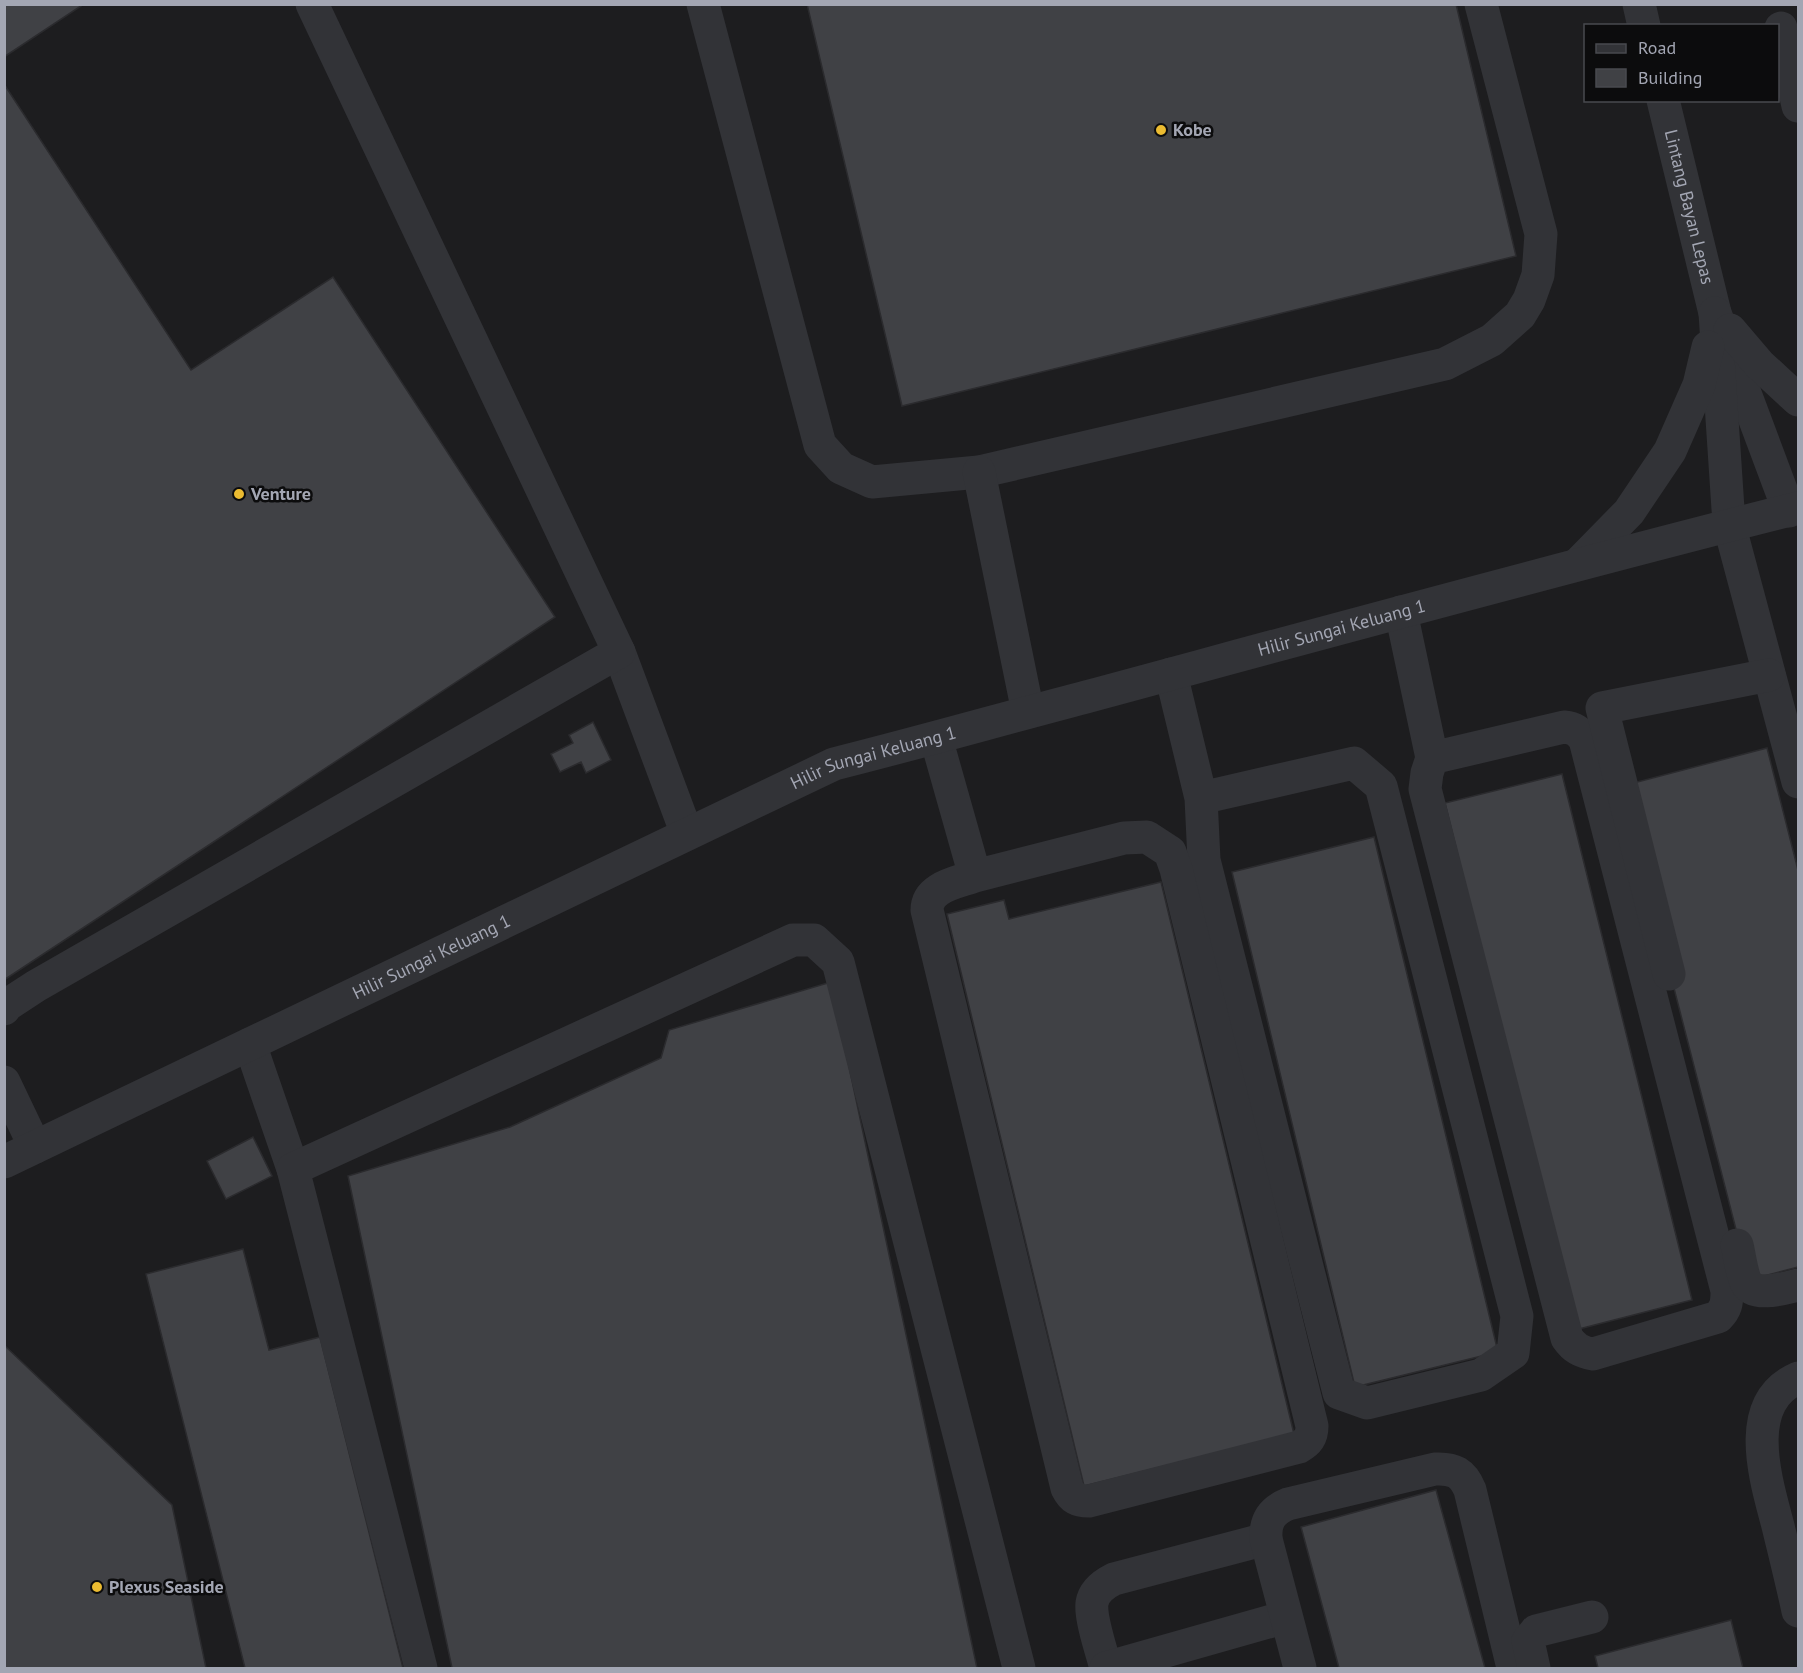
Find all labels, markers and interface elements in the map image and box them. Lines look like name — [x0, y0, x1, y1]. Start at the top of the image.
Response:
legend — [1584, 24, 1779, 102]
text: Road — [1638, 36, 1676, 59]
text: Building — [1638, 66, 1702, 89]
place label: Kobe — [1173, 118, 1212, 141]
marker: Kobe — [1154, 123, 1168, 137]
street label: Lintang Bayan Lepas — [1660, 127, 1720, 286]
place label: Venture — [250, 482, 311, 505]
marker: Venture — [232, 487, 246, 501]
street label: Hilir Sungai Keluang 1 — [1255, 594, 1428, 661]
street label: Hilir Sungai Keluang 1 — [787, 720, 959, 794]
street label: Hilir Sungai Keluang 1 — [348, 909, 514, 1004]
place label: Plexus Seaside — [109, 1575, 224, 1598]
marker: Plexus Seaside — [90, 1580, 104, 1594]

